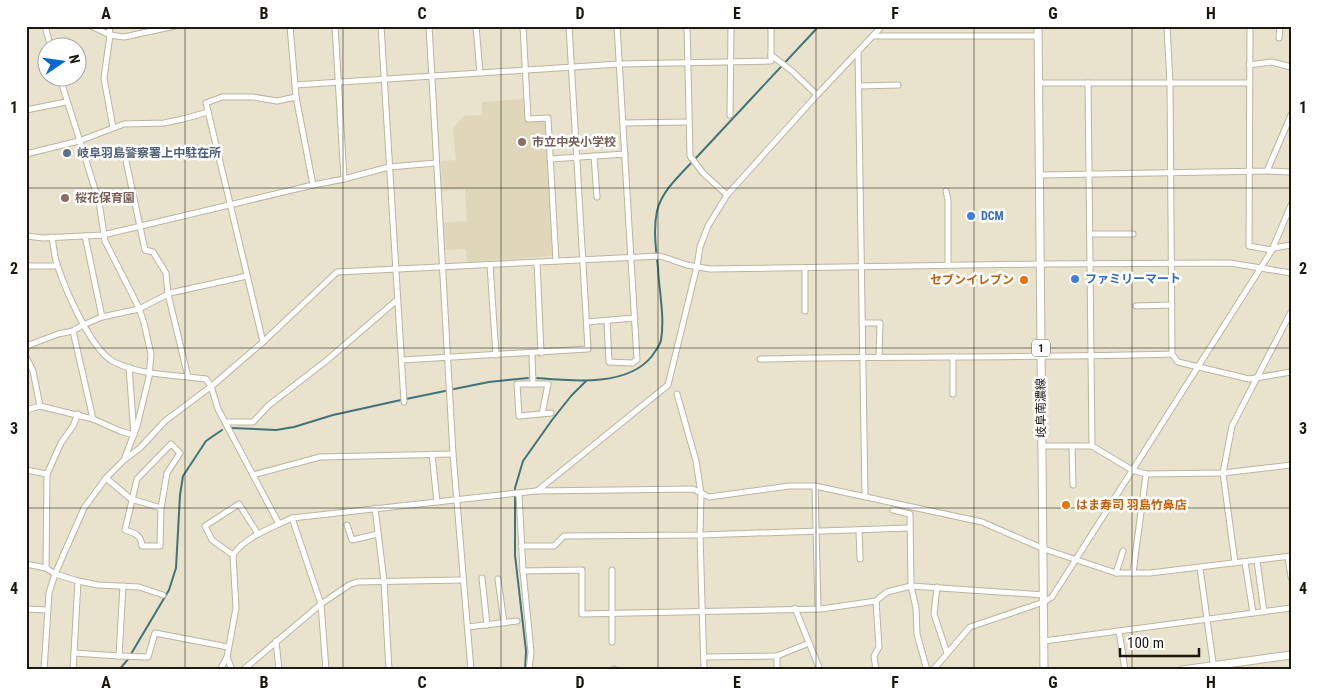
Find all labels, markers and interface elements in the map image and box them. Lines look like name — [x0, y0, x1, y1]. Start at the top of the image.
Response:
text: A — [101, 4, 111, 23]
text: B — [260, 4, 269, 23]
text: C — [417, 4, 427, 23]
text: D — [575, 4, 585, 23]
text: E — [733, 4, 741, 23]
text: F — [891, 4, 899, 23]
text: G — [1048, 4, 1058, 23]
text: H — [1206, 4, 1216, 23]
north arrow — [38, 38, 88, 88]
text: N — [66, 53, 83, 65]
text: 1 — [10, 98, 18, 117]
text: 1 — [1299, 98, 1307, 117]
place label: 市立中央小学校 — [532, 135, 616, 149]
marker: 市立中央小学校 — [516, 136, 528, 148]
place label: 岐阜羽島警察署上中駐在所 — [77, 146, 221, 160]
marker: 岐阜羽島警察署上中駐在所 — [61, 147, 73, 159]
place label: 桜花保育園 — [75, 191, 135, 205]
marker: 桜花保育園 — [59, 192, 71, 204]
place label: DCM — [981, 209, 1004, 223]
marker: DCM — [965, 210, 977, 222]
text: 2 — [10, 259, 18, 278]
text: 2 — [1299, 259, 1307, 278]
place label: ファミリーマート — [1085, 272, 1181, 286]
place label: セブンイレブン — [930, 273, 1014, 287]
marker: ファミリーマート — [1069, 273, 1081, 285]
marker: セブンイレブン — [1018, 274, 1030, 286]
road number: 1 — [1032, 339, 1050, 356]
street label: 岐阜南濃線 — [1033, 378, 1049, 438]
text: 3 — [10, 419, 18, 438]
text: 3 — [1299, 419, 1307, 438]
place label: はま寿司 羽島竹鼻店 — [1076, 498, 1187, 512]
marker: はま寿司 羽島竹鼻店 — [1060, 499, 1072, 511]
text: 4 — [10, 579, 18, 598]
text: 4 — [1299, 579, 1307, 598]
scale bar — [1120, 626, 1198, 658]
text: 100 m — [1127, 634, 1164, 652]
text: A — [101, 673, 111, 692]
text: B — [260, 673, 269, 692]
text: C — [417, 673, 427, 692]
text: D — [575, 673, 585, 692]
text: E — [733, 673, 741, 692]
text: F — [891, 673, 899, 692]
text: G — [1048, 673, 1058, 692]
text: H — [1206, 673, 1216, 692]

